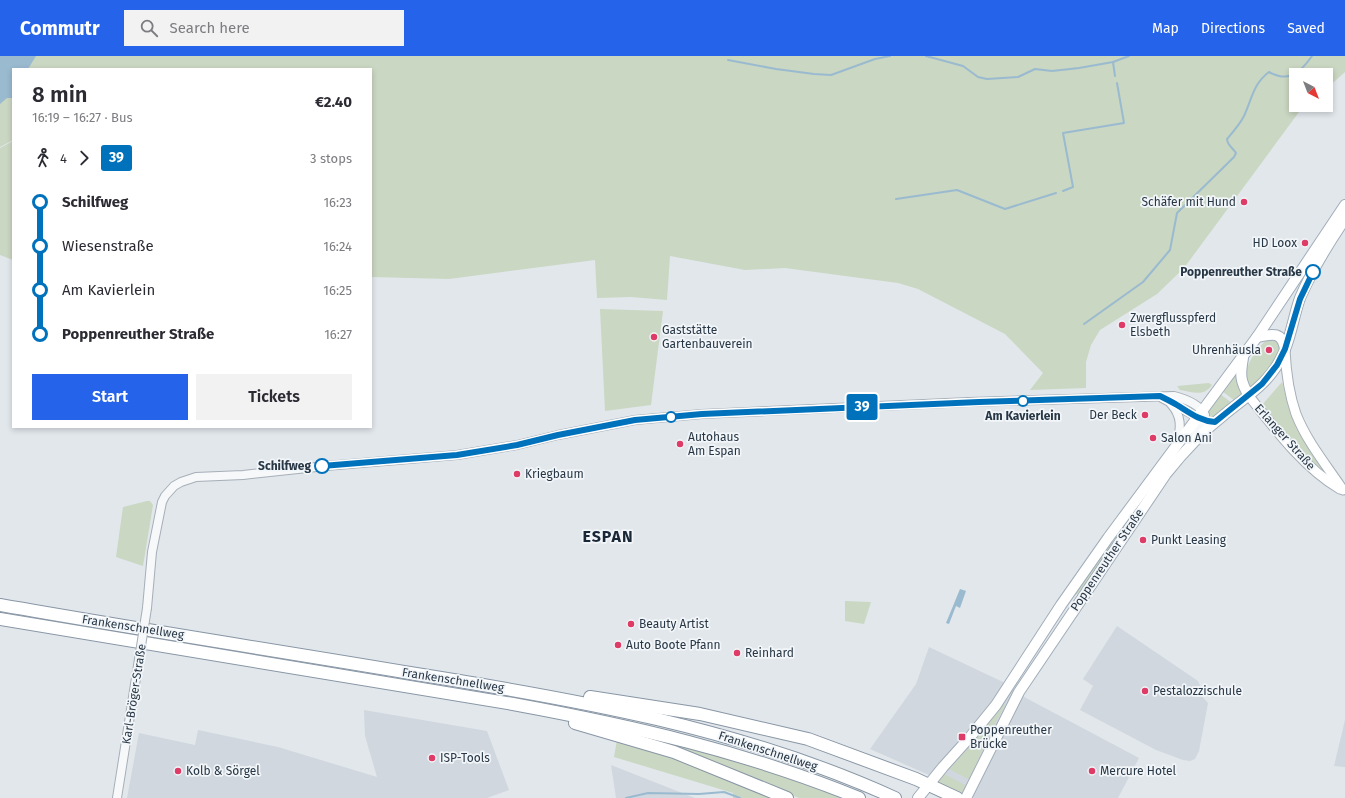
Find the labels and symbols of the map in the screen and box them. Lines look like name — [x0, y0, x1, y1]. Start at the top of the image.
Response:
north arrow — [1289, 68, 1333, 112]
place label: Schäfer mit Hund — [1141, 195, 1236, 209]
marker: Schäfer mit Hund — [1239, 197, 1249, 207]
place label: HD Loox — [1253, 236, 1297, 250]
marker: HD Loox — [1300, 238, 1310, 248]
marker: Poppenreuther Straße — [1305, 264, 1321, 280]
place label: Poppenreuther Straße — [1180, 265, 1302, 279]
place label: Zwergflusspferd Elsbeth — [1130, 311, 1216, 339]
marker: Zwergflusspferd Elsbeth — [1117, 320, 1127, 330]
place label: Gaststätte Gartenbauverein — [662, 323, 753, 351]
marker: Gaststätte Gartenbauverein — [649, 332, 659, 342]
place label: Uhrenhäusla — [1192, 343, 1261, 357]
marker: Uhrenhäusla — [1264, 345, 1274, 355]
line badge: 39 — [844, 394, 880, 420]
marker: Am Kavierlein — [1017, 395, 1029, 407]
street label: Erlanger Straße — [1252, 401, 1318, 473]
place label: Der Beck — [1089, 408, 1138, 422]
place label: Am Kavierlein — [984, 409, 1061, 423]
marker: Der Beck — [1140, 410, 1150, 420]
unlabelled marker — [665, 411, 677, 423]
place label: Autohaus Am Espan — [688, 430, 741, 458]
place label: Salon Ani — [1161, 431, 1212, 445]
marker: Salon Ani — [1148, 433, 1158, 443]
marker: Autohaus Am Espan — [675, 439, 685, 449]
marker: Schilfweg — [314, 458, 330, 474]
place label: Schilfweg — [258, 459, 311, 473]
place label: Kriegbaum — [525, 467, 584, 481]
marker: Kriegbaum — [512, 469, 522, 479]
street label: Poppenreuther Straße — [1068, 506, 1146, 614]
district label: ESPAN — [582, 527, 634, 546]
place label: Punkt Leasing — [1151, 533, 1227, 547]
marker: Punkt Leasing — [1138, 535, 1148, 545]
street label: Frankenschnellweg — [81, 612, 186, 642]
place label: Beauty Artist — [639, 617, 709, 631]
marker: Beauty Artist — [626, 619, 636, 629]
place label: Auto Boote Pfann — [626, 638, 721, 652]
marker: Auto Boote Pfann — [613, 640, 623, 650]
street label: Karl-Bröger-Straße — [119, 643, 149, 745]
place label: Reinhard — [745, 646, 794, 660]
marker: Reinhard — [732, 648, 742, 658]
street label: Frankenschnellweg — [401, 665, 506, 695]
place label: Pestalozzischule — [1153, 684, 1242, 698]
marker: Pestalozzischule — [1140, 686, 1150, 696]
place label: Poppenreuther Brücke — [970, 723, 1052, 751]
street label: Frankenschnellweg — [717, 728, 820, 774]
marker: Poppenreuther Brücke — [957, 732, 967, 742]
place label: ISP-Tools — [440, 751, 490, 765]
marker: ISP-Tools — [427, 753, 437, 763]
place label: Kolb & Sörgel — [186, 764, 260, 778]
place label: Mercure Hotel — [1100, 764, 1177, 778]
marker: Kolb & Sörgel — [173, 766, 183, 776]
marker: Mercure Hotel — [1087, 766, 1097, 776]

